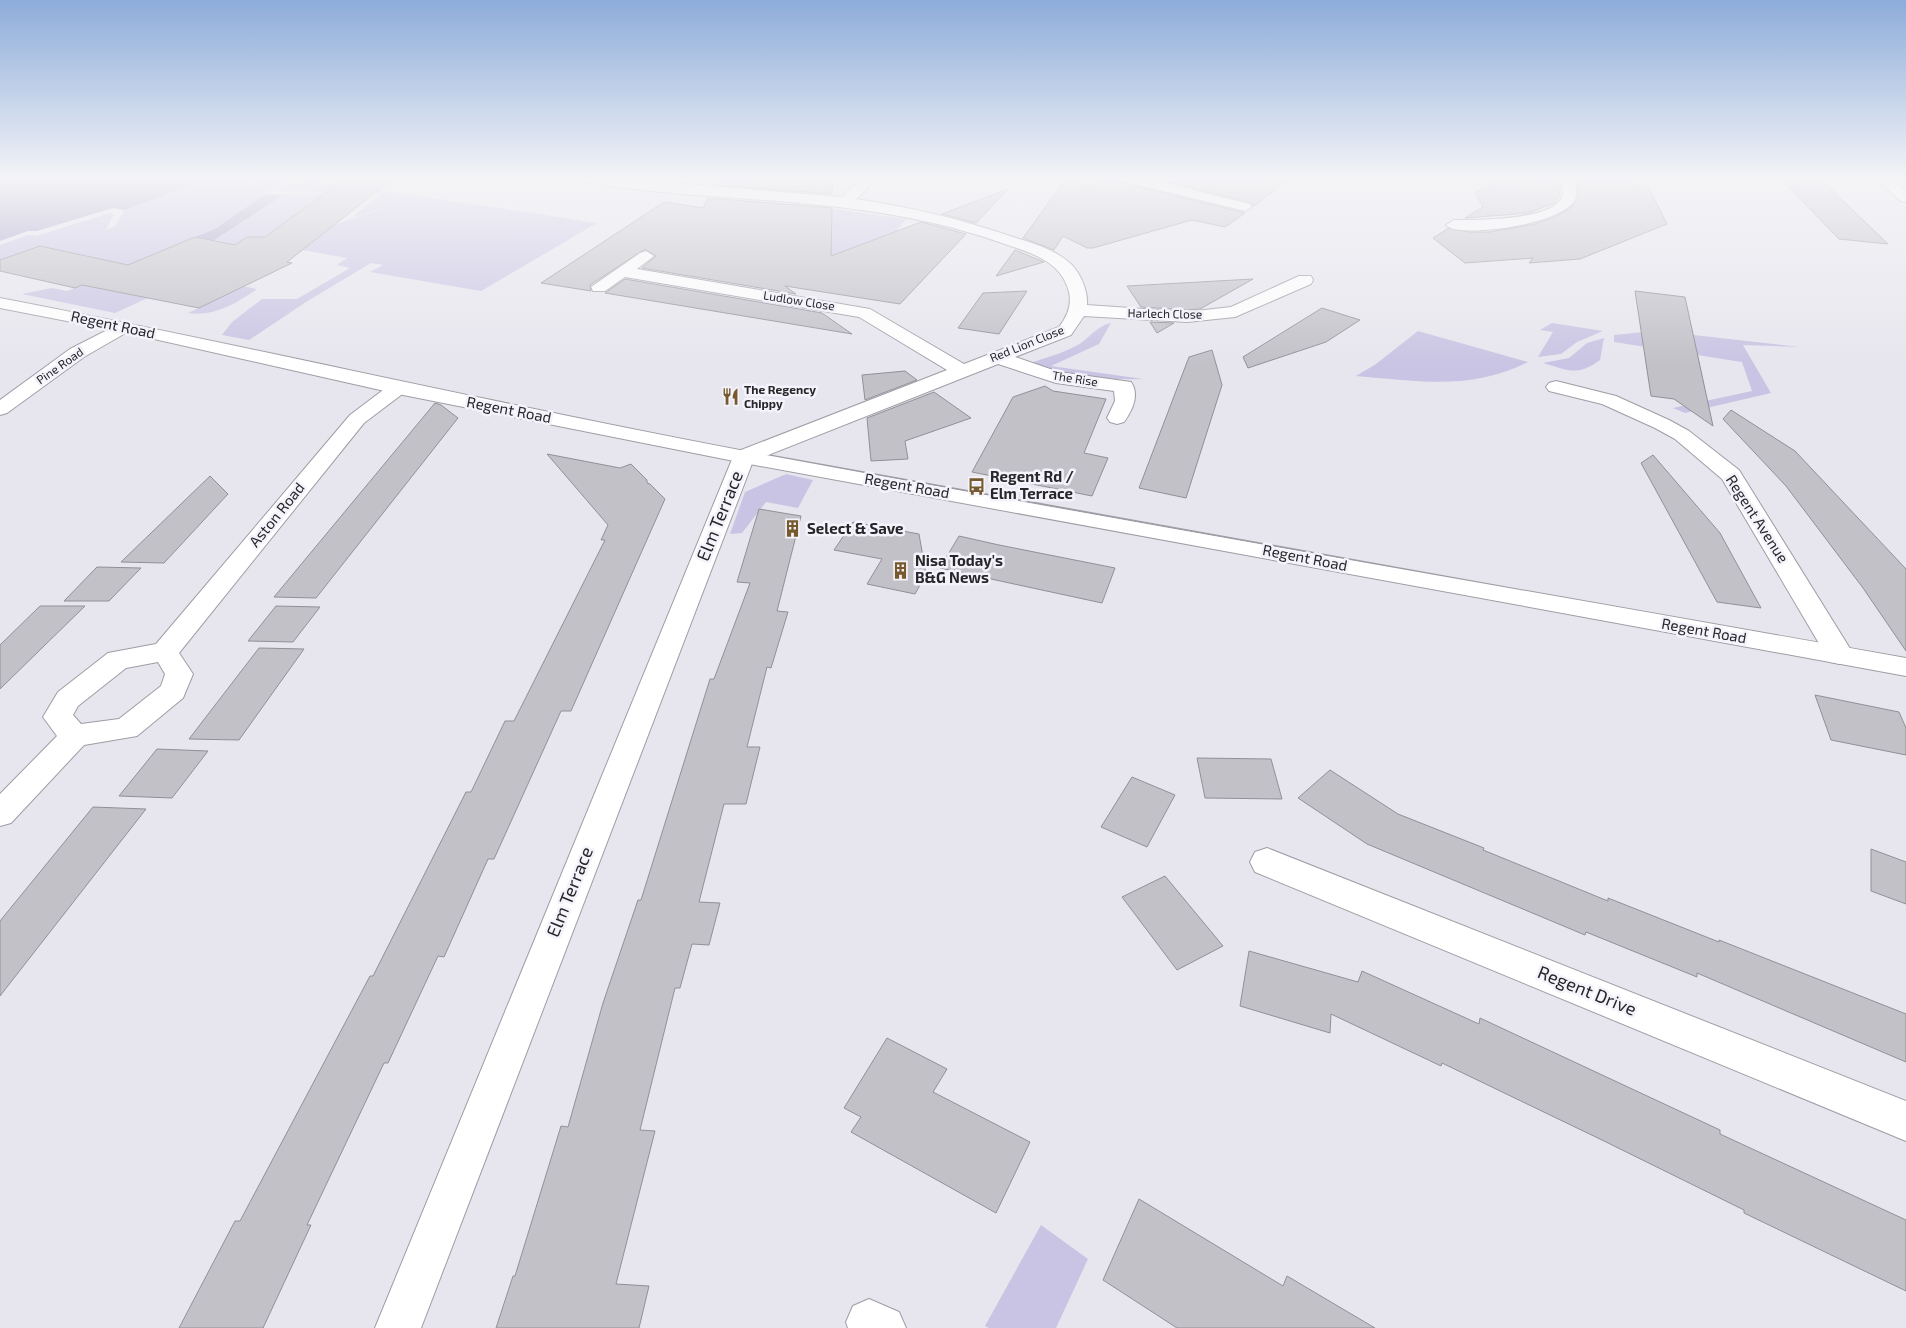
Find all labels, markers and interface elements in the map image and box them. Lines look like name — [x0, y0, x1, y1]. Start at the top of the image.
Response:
street label: Ludlow Close — [762, 287, 836, 313]
street label: Harlech Close — [1128, 305, 1202, 321]
street label: Regent Road — [69, 306, 157, 342]
street label: Red Lion Close — [988, 322, 1066, 364]
street label: Pine Road — [33, 344, 85, 386]
street label: The Rise — [1051, 368, 1099, 389]
place label: The Regency Chippy — [744, 382, 816, 411]
restaurant icon: The Regency Chippy — [720, 387, 740, 407]
street label: Regent Road — [465, 392, 553, 426]
street label: Elm Terrace — [691, 467, 747, 564]
place label: Regent Rd / Elm Terrace — [990, 467, 1074, 502]
street label: Regent Road — [863, 469, 951, 501]
street label: Regent Avenue — [1723, 471, 1793, 566]
bus stop icon: Regent Rd / Elm Terrace — [966, 476, 986, 496]
street label: Aston Road — [245, 478, 308, 550]
building icon: Select & Save — [783, 519, 803, 539]
place label: Select & Save — [807, 519, 903, 537]
street label: Regent Road — [1261, 540, 1349, 574]
place label: Nisa Today's B&G News — [915, 551, 1003, 586]
building icon: Nisa Today's B&G News — [891, 560, 911, 580]
street label: Regent Road — [1660, 614, 1748, 646]
street label: Elm Terrace — [541, 843, 597, 940]
street label: Regent Drive — [1535, 960, 1640, 1020]

